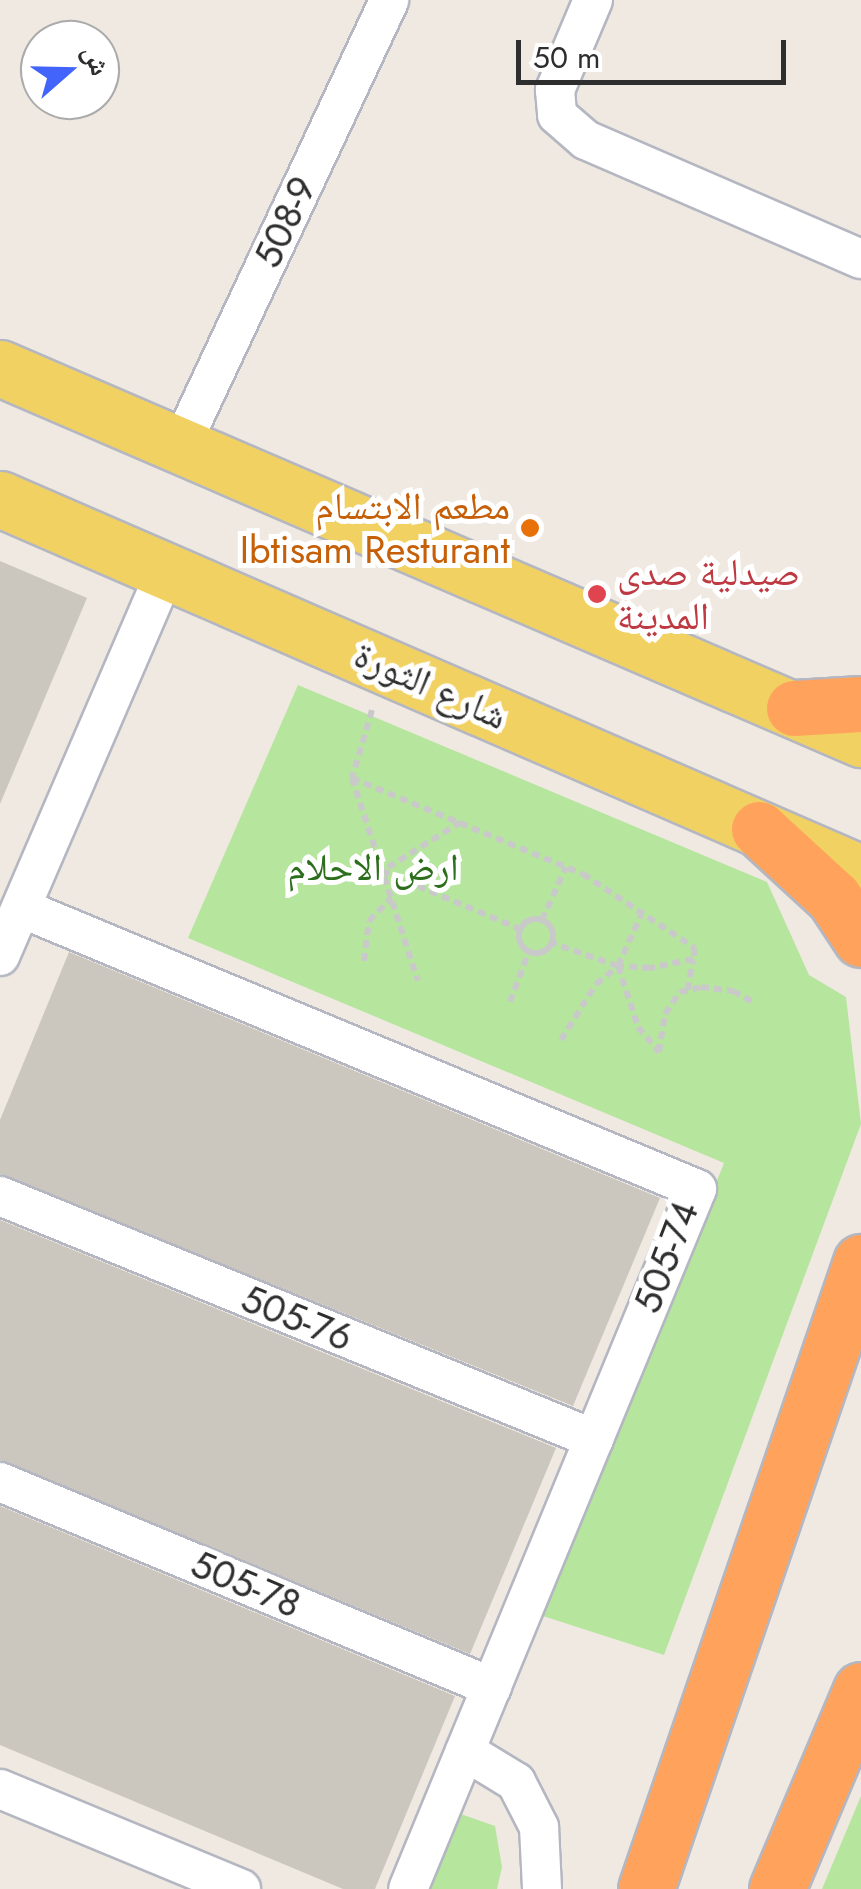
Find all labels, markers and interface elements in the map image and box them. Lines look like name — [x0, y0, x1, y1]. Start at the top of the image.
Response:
north arrow — [20, 20, 120, 120]
scale bar — [521, 20, 791, 82]
text: 50 m — [533, 36, 600, 79]
text: ش — [72, 39, 121, 81]
street label: 508-9 — [244, 169, 326, 275]
place label: مطعم الابتسام Ibtisam Resturant — [240, 483, 510, 572]
marker: مطعم الابتسام Ibtisam Resturant — [519, 517, 541, 539]
place label: صيدلية صدى المدينة — [617, 549, 800, 638]
marker: صيدلية صدى المدينة — [586, 583, 608, 605]
street label: شارع الثورة — [348, 631, 514, 739]
park label: ارض الاحلام — [287, 844, 459, 890]
street label: 505-74 — [624, 1195, 708, 1319]
street label: 505-76 — [235, 1275, 359, 1361]
street label: 505-78 — [184, 1541, 308, 1627]

